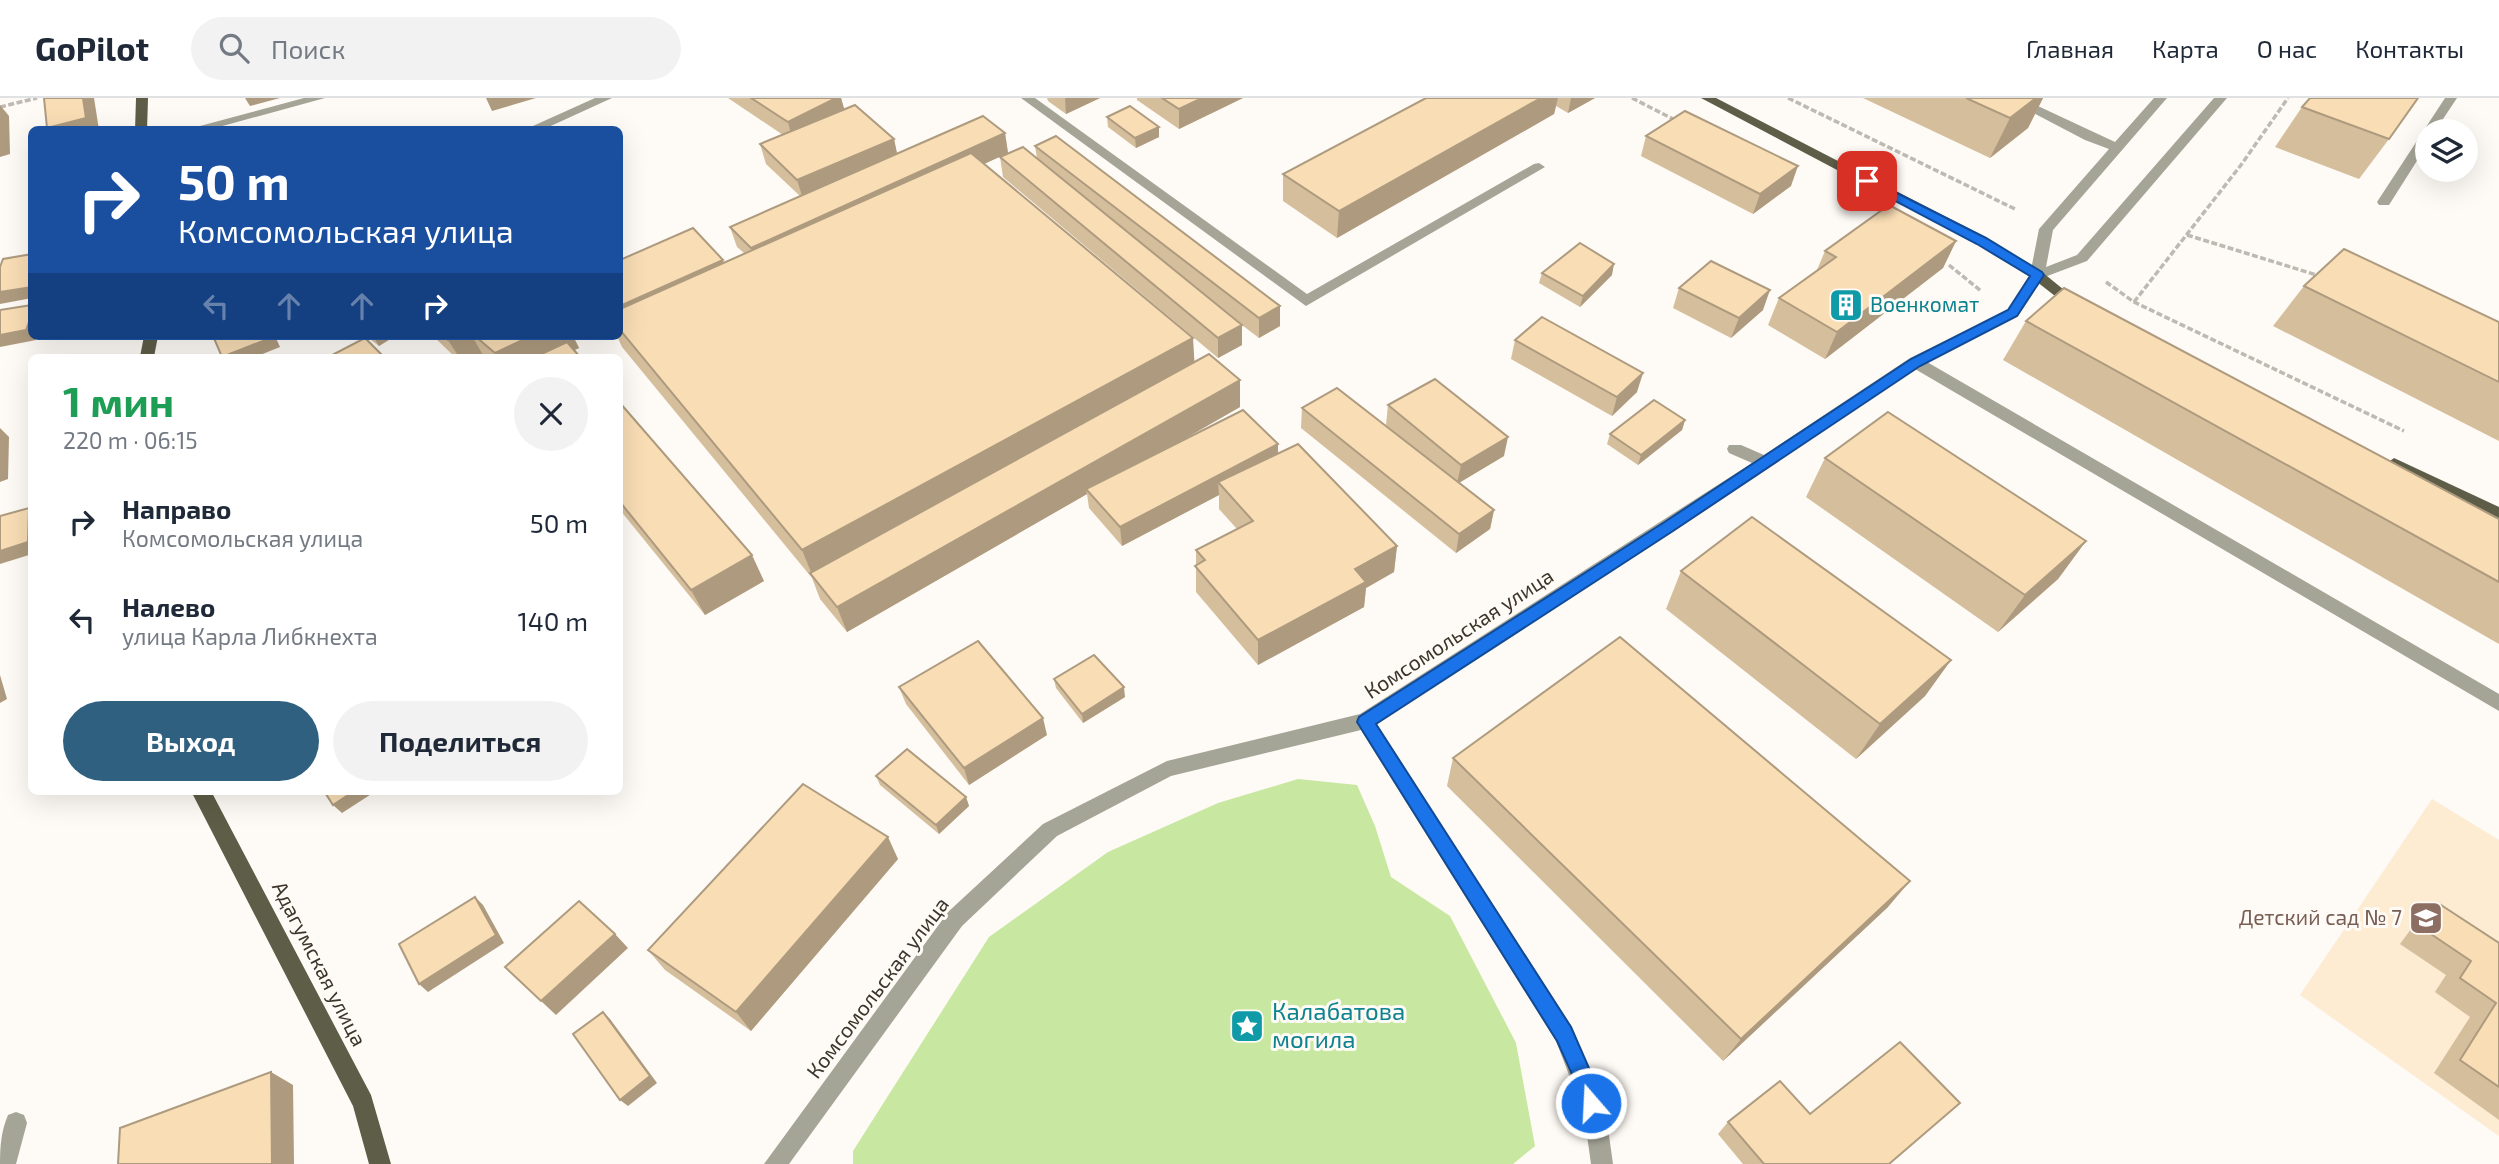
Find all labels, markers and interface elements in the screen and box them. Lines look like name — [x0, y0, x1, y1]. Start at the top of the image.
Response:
search box — [191, 17, 681, 80]
text: GoPilot — [35, 28, 149, 68]
icon: search — [215, 29, 253, 67]
text: Поиск — [271, 33, 345, 64]
text: Главная — [2026, 34, 2114, 63]
text: Карта — [2152, 34, 2219, 63]
text: О нас — [2257, 34, 2317, 63]
text: Контакты — [2355, 34, 2464, 63]
map controls — [2415, 119, 2478, 182]
button: layers — [2415, 119, 2478, 182]
text: 50 m — [178, 151, 290, 210]
pin — [1837, 151, 1897, 211]
icon: right — [63, 154, 154, 245]
icon: arrive — [1848, 162, 1886, 200]
text: Комсомольская улица — [178, 211, 514, 249]
building icon: Военкомат — [1827, 286, 1865, 324]
icon: left — [197, 287, 235, 325]
icon: ahead — [270, 287, 308, 325]
icon: ahead — [343, 287, 381, 325]
icon: right — [416, 287, 454, 325]
place label: Военкомат — [1870, 291, 1979, 316]
text: 1 мин — [63, 375, 174, 425]
button: close — [514, 377, 588, 451]
text: 220 m · 06:15 — [63, 426, 198, 454]
text: Направо — [122, 493, 231, 524]
icon: right — [63, 503, 101, 541]
text: 50 m — [530, 507, 588, 538]
text: Комсомольская улица — [122, 524, 363, 552]
street label: Комсомольская улица — [1359, 562, 1558, 704]
text: Налево — [122, 591, 215, 622]
icon: left — [63, 601, 101, 639]
text: 140 m — [517, 605, 588, 636]
text: улица Карла Либкнехта — [122, 622, 378, 650]
button: Выход — [63, 701, 319, 781]
button: Поделиться — [333, 701, 588, 781]
street label: Адагумская улица — [267, 877, 373, 1050]
street label: Комсомольская улица — [801, 892, 954, 1083]
school or university icon: Детский сад № 7 — [2407, 899, 2445, 937]
place label: Детский сад № 7 — [2239, 904, 2402, 929]
place label: Калабатова могила — [1272, 996, 1405, 1053]
place icon: Калабатова могила — [1228, 1007, 1266, 1045]
position arrow — [1554, 1066, 1628, 1140]

